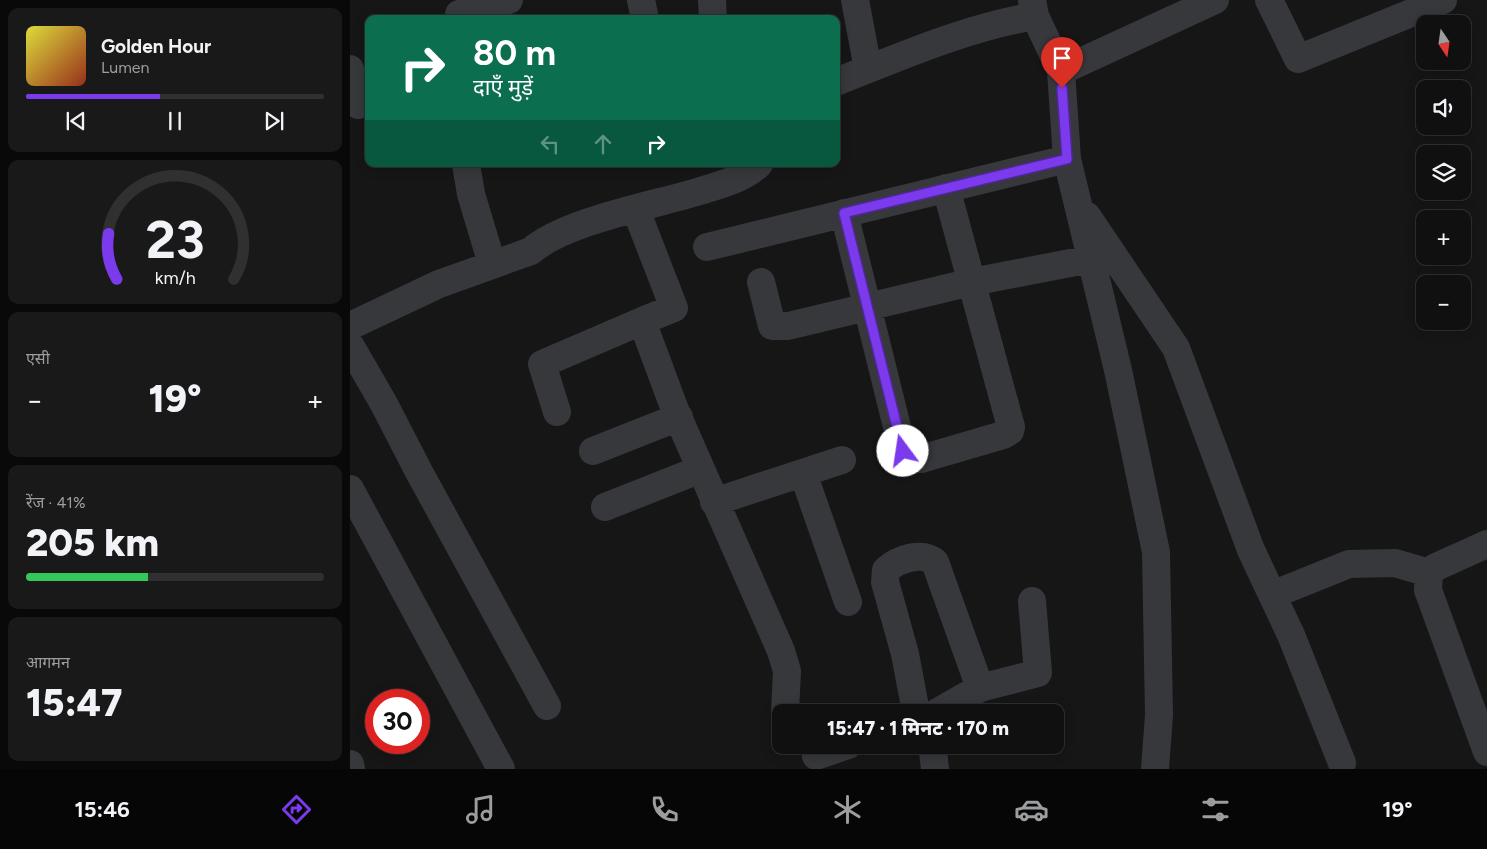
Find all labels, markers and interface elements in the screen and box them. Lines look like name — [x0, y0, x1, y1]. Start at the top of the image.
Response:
north arrow — [1416, 15, 1471, 70]
map controls — [1416, 15, 1471, 330]
text: 80 m — [473, 32, 556, 74]
text: Golden Hour — [101, 35, 211, 58]
icon: right — [390, 35, 455, 100]
pin — [1041, 37, 1083, 88]
icon: arrive — [1048, 44, 1076, 72]
text: Lumen — [101, 58, 150, 77]
text: दाएँ मुड़ें — [473, 74, 533, 101]
button: sound — [1416, 80, 1471, 135]
icon: previous — [62, 107, 90, 135]
icon: pause — [161, 107, 189, 135]
icon: next — [260, 107, 288, 135]
icon: left — [536, 130, 564, 158]
icon: ahead — [589, 130, 617, 158]
icon: right — [642, 130, 670, 158]
button: layers — [1416, 145, 1471, 200]
text: 23 — [145, 209, 205, 271]
button: + — [1416, 210, 1471, 265]
text: km/h — [155, 267, 195, 288]
button: − — [1416, 275, 1471, 330]
text: एसी — [26, 349, 50, 368]
text: 19° — [148, 376, 202, 422]
text: − — [26, 383, 43, 417]
text: + — [307, 383, 324, 417]
position arrow — [876, 424, 928, 476]
text: रेंज · 41% — [26, 493, 86, 512]
text: 205 km — [26, 520, 159, 566]
text: आगमन — [26, 653, 70, 672]
text: 15:47 — [26, 680, 122, 726]
speed limit sign: 30 — [365, 689, 430, 754]
text: 15:47 · 1 मिनट · 170 m — [827, 717, 1009, 740]
icon: directions — [279, 792, 314, 827]
icon: music — [463, 792, 498, 827]
icon: phone — [647, 792, 682, 827]
icon: climate — [830, 792, 865, 827]
icon: car — [1014, 792, 1049, 827]
icon: filters — [1198, 792, 1233, 827]
text: 15:46 — [74, 796, 130, 823]
text: 19° — [1382, 796, 1413, 823]

